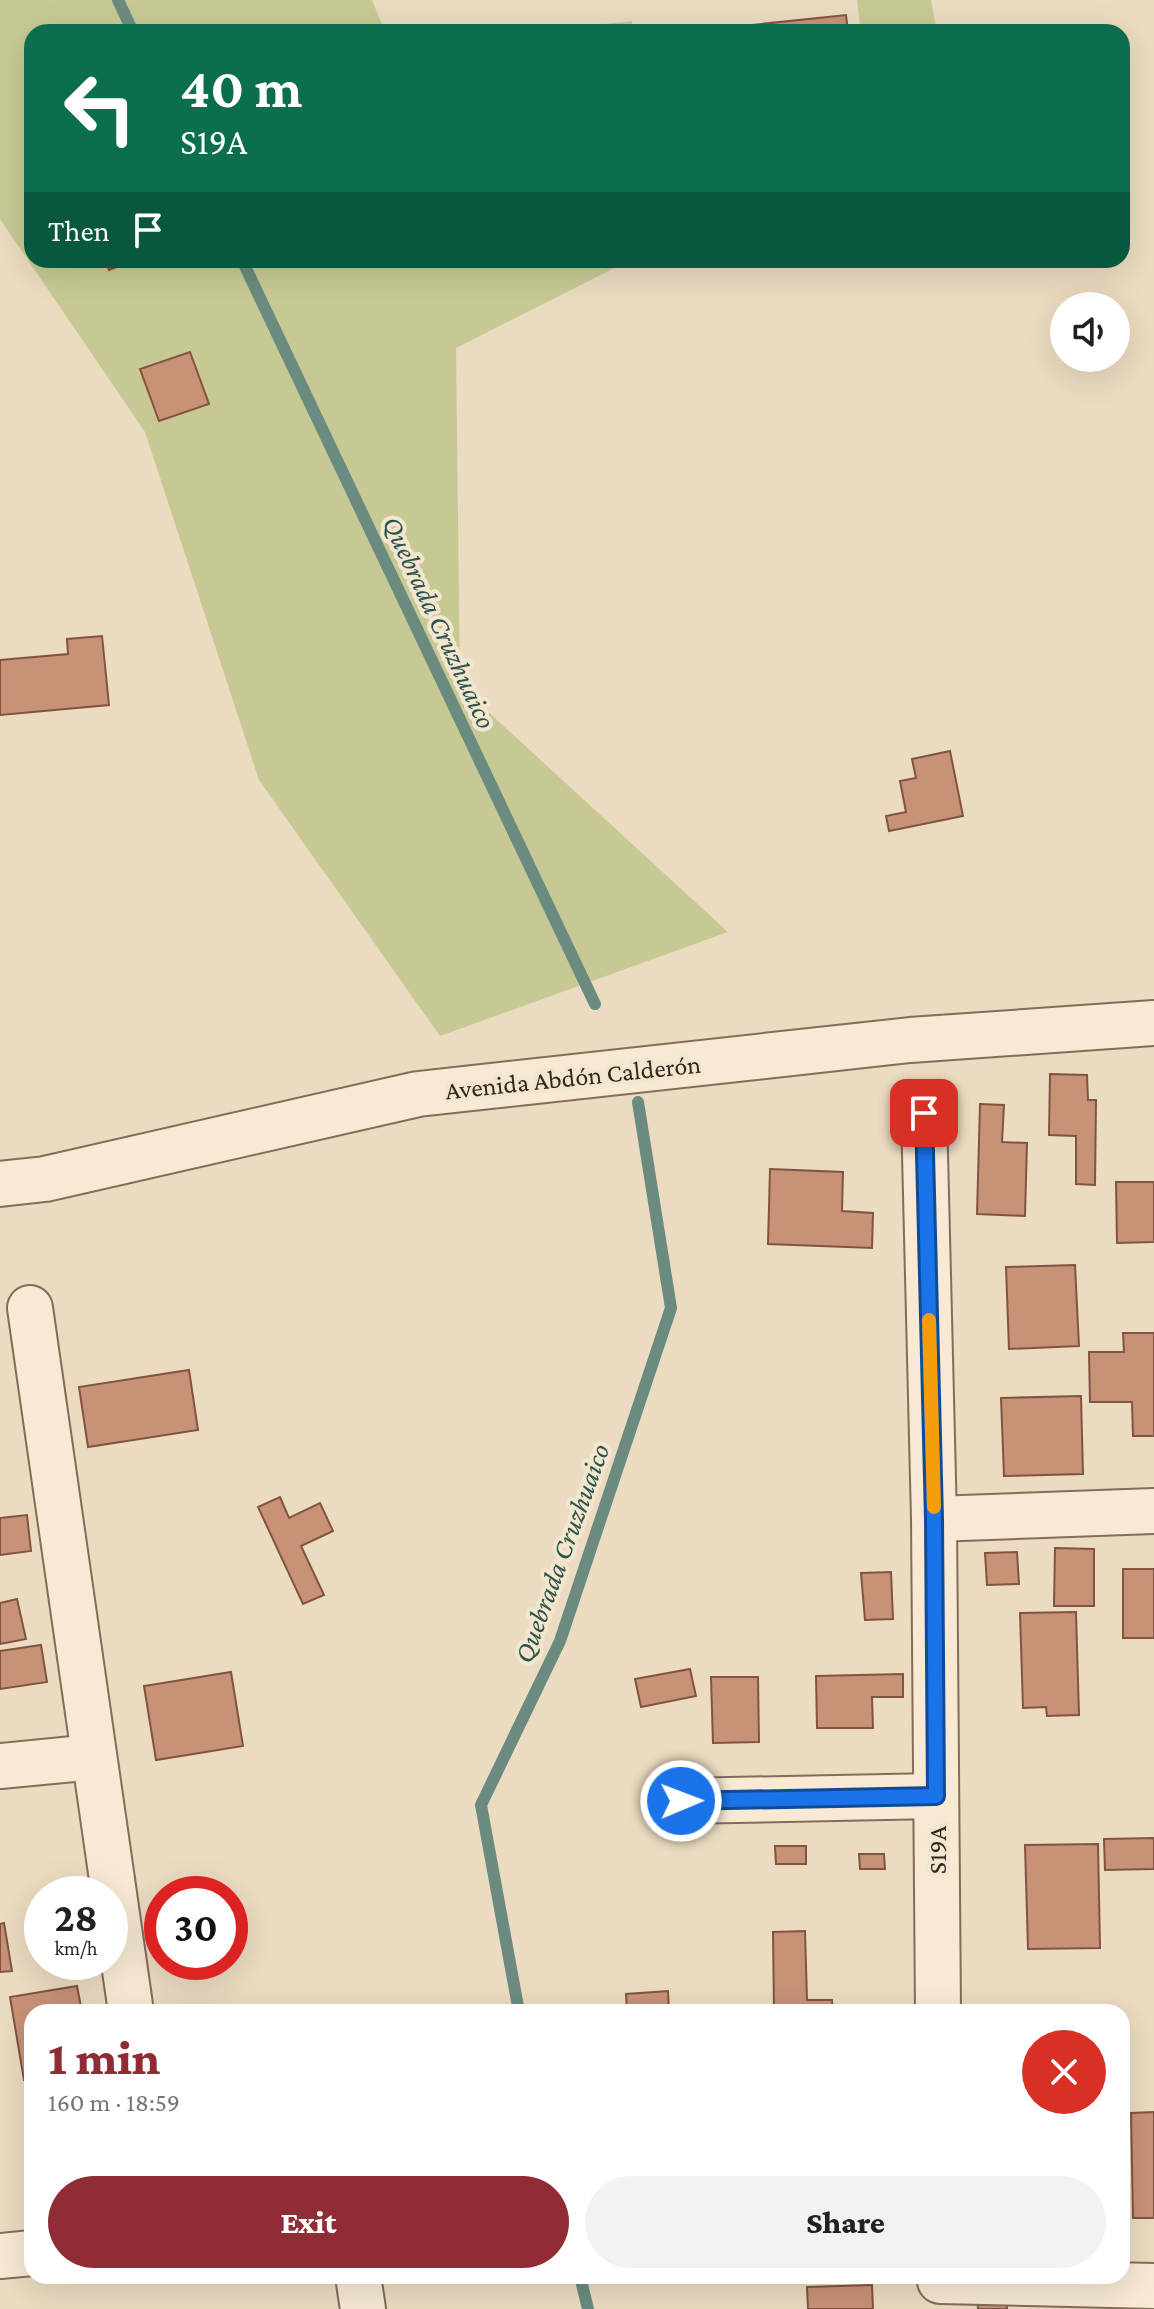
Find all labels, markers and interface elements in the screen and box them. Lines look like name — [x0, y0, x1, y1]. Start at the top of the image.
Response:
icon: left — [48, 56, 152, 160]
text: 40 m — [180, 57, 302, 119]
text: S19A — [180, 122, 247, 162]
icon: arrive — [126, 208, 170, 252]
text: Then — [48, 214, 110, 247]
map controls — [1050, 292, 1130, 372]
button: sound — [1050, 292, 1130, 372]
water label: Quebrada Cruzhuaico — [377, 511, 502, 733]
street label: Avenida Abdón Calderón — [444, 1050, 702, 1105]
pin — [890, 1079, 958, 1147]
icon: arrive — [902, 1091, 946, 1135]
water label: Quebrada Cruzhuaico — [507, 1439, 616, 1667]
position arrow — [639, 1759, 723, 1843]
street label: S19A — [923, 1826, 952, 1874]
speed limit sign: 30 — [144, 1876, 248, 1980]
text: 28 — [54, 1895, 98, 1940]
text: km/h — [54, 1937, 98, 1959]
button: close — [1022, 2030, 1106, 2114]
text: 1 min — [48, 2031, 160, 2084]
text: 160 m · 18:59 — [48, 2088, 180, 2117]
button: Exit — [48, 2176, 569, 2268]
button: Share — [585, 2176, 1106, 2268]

